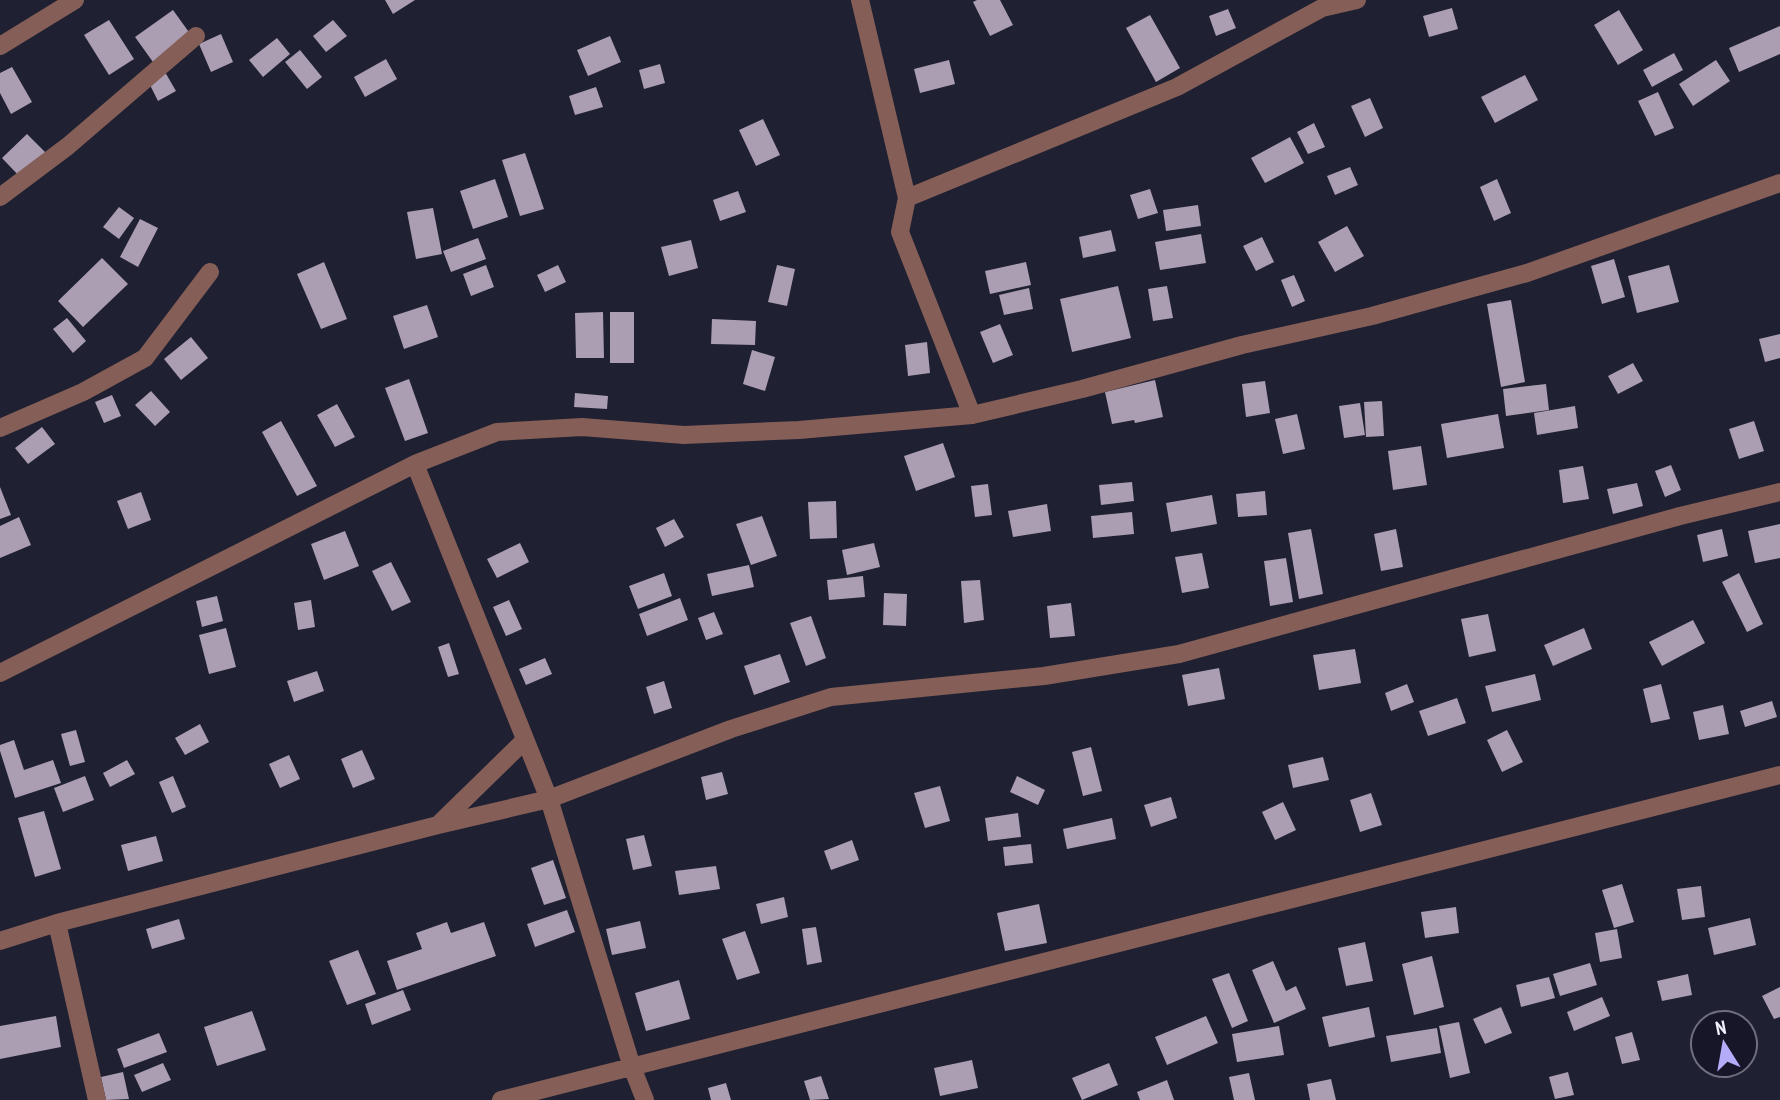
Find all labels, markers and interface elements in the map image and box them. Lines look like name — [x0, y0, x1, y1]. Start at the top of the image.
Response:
north arrow — [1689, 1009, 1759, 1079]
text: N — [1713, 1015, 1728, 1040]

